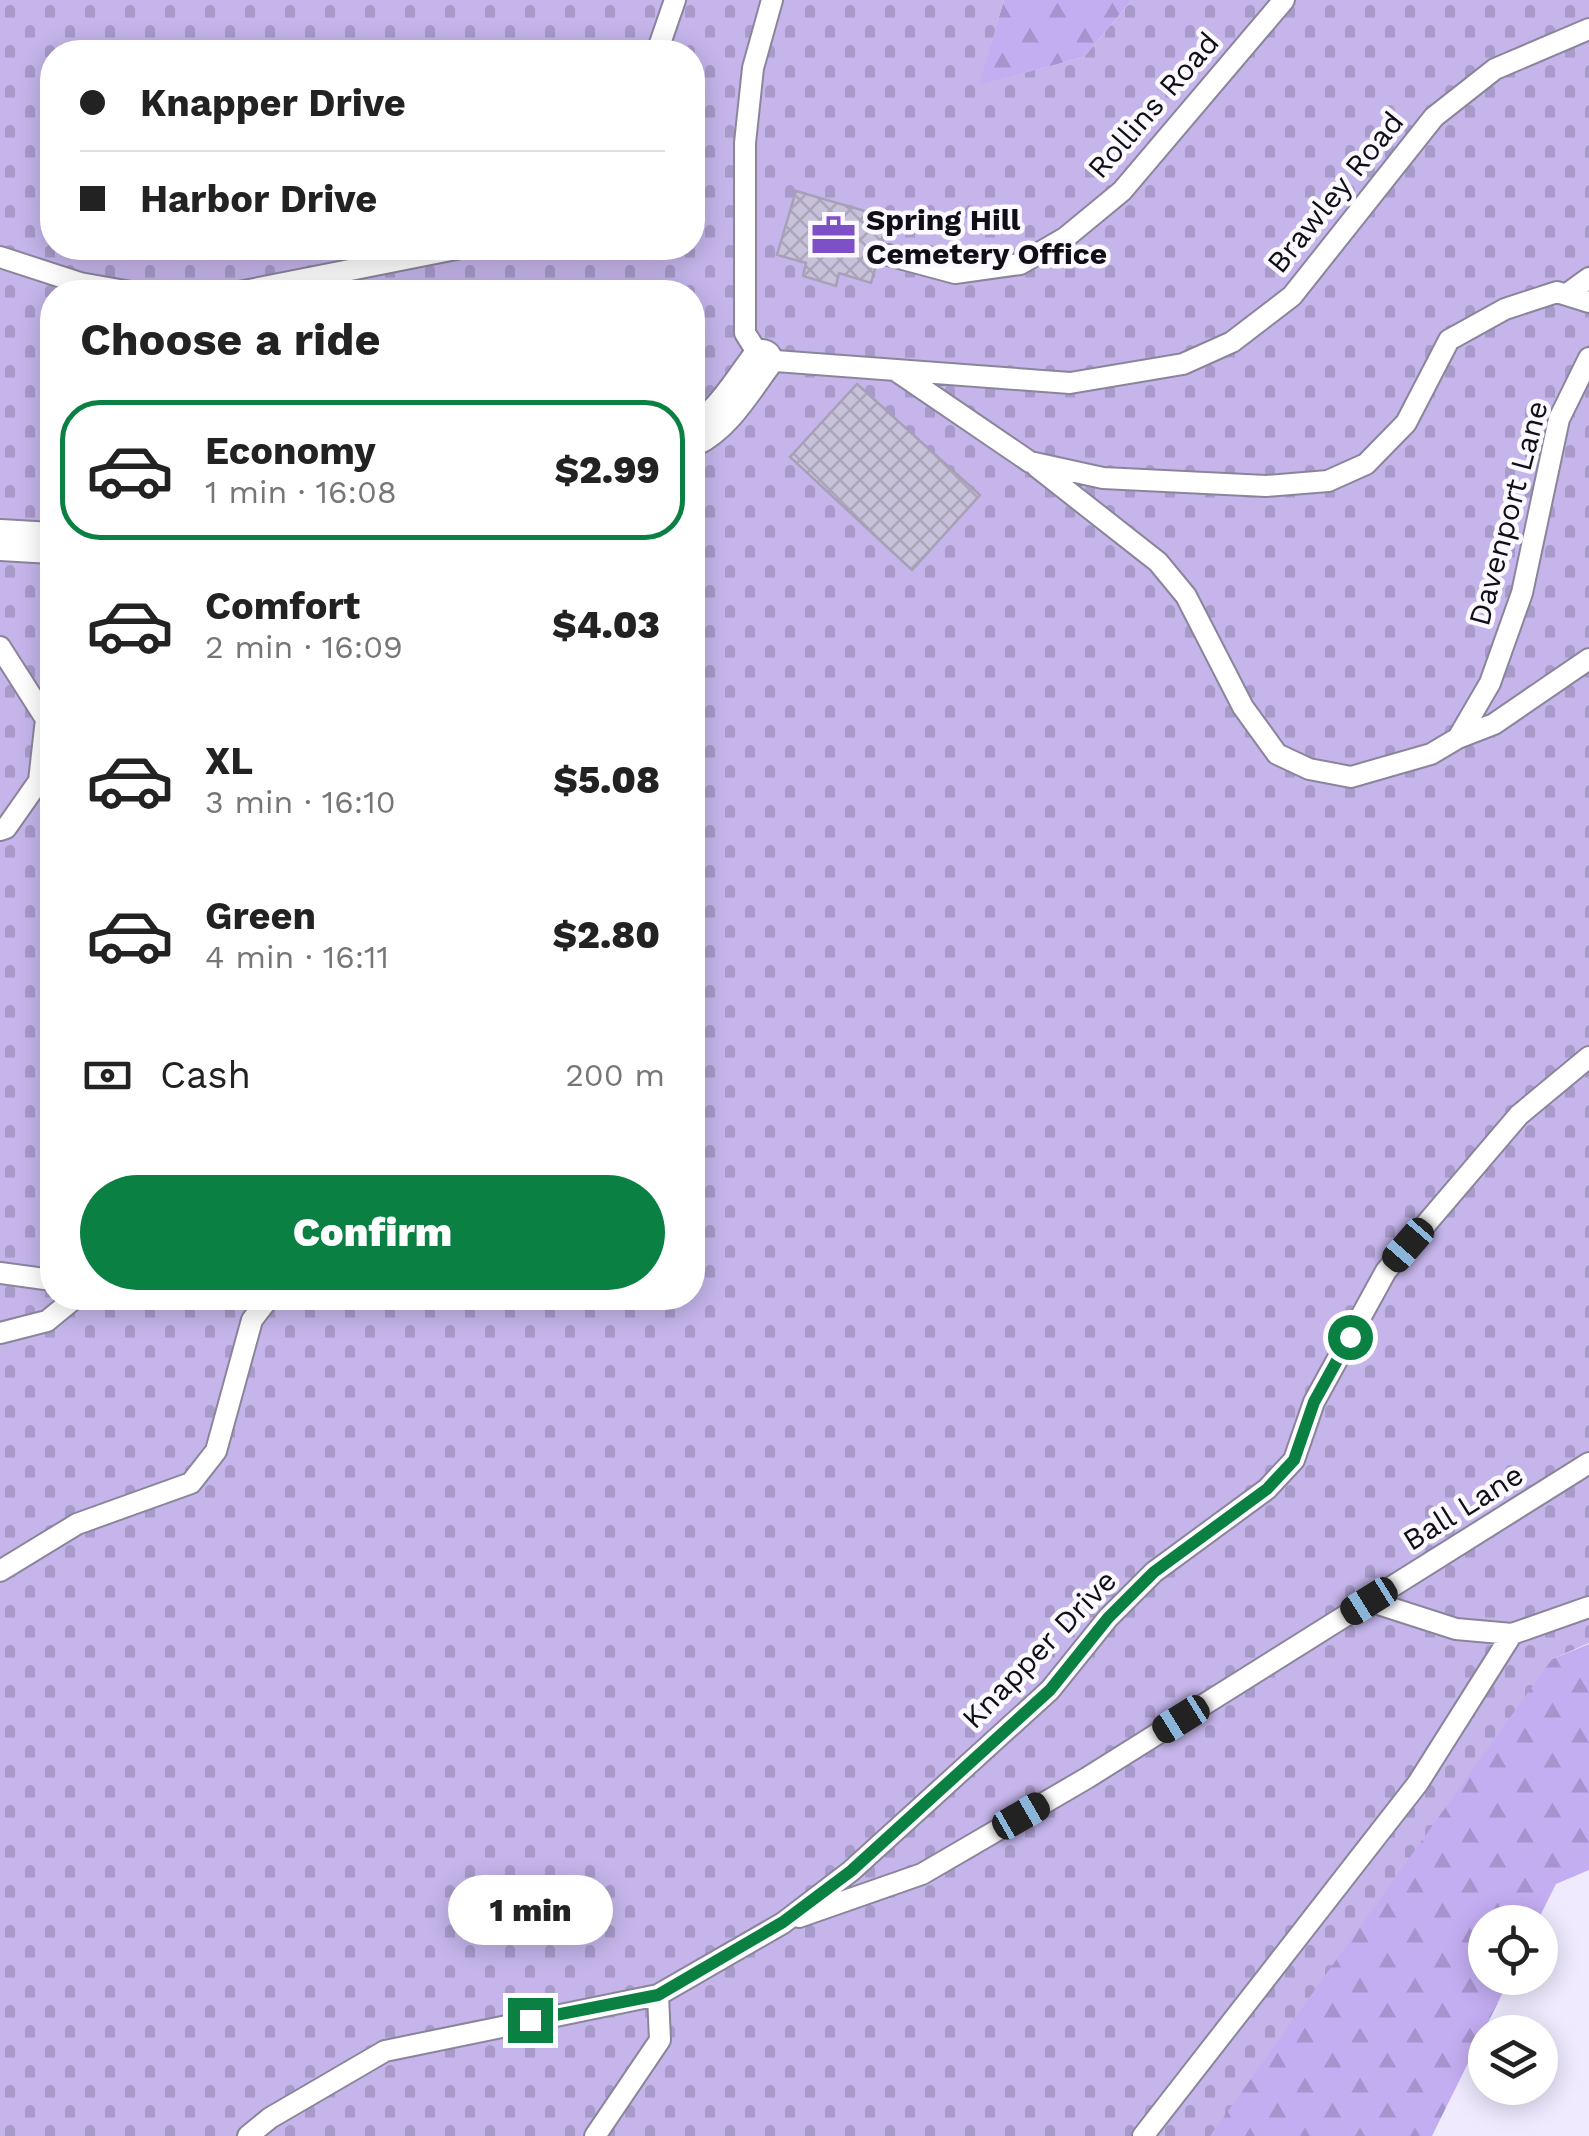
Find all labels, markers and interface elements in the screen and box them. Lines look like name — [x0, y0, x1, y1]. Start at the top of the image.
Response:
street label: Rollins Road — [1080, 25, 1226, 185]
text: Knapper Drive — [140, 81, 406, 125]
street label: Brawley Road — [1259, 104, 1411, 280]
text: Harbor Drive — [140, 177, 377, 221]
place label: Spring Hill Cemetery Office — [866, 202, 1107, 271]
office icon: Spring Hill Cemetery Office — [809, 212, 857, 260]
text: Choose a ride — [80, 313, 380, 366]
street label: Davenport Lane — [1461, 397, 1555, 629]
icon: car — [85, 425, 175, 515]
text: Economy — [205, 429, 376, 473]
text: $2.99 — [554, 448, 660, 492]
text: 1 min · 16:08 — [205, 473, 397, 511]
icon: car — [85, 580, 175, 670]
text: Comfort — [205, 584, 360, 628]
text: $4.03 — [552, 603, 660, 647]
text: 2 min · 16:09 — [205, 628, 403, 666]
icon: car — [85, 735, 175, 825]
text: XL — [205, 739, 253, 783]
text: $5.08 — [553, 758, 660, 802]
text: 3 min · 16:10 — [205, 783, 396, 821]
icon: car — [85, 890, 175, 980]
text: Green — [205, 894, 316, 938]
text: $2.80 — [552, 913, 660, 957]
text: 4 min · 16:11 — [205, 938, 389, 976]
icon: cash — [80, 1048, 135, 1103]
text: Cash — [160, 1053, 251, 1097]
text: 200 m — [565, 1056, 665, 1094]
button: Confirm — [80, 1175, 665, 1290]
car — [1377, 1213, 1439, 1277]
route start — [1328, 1315, 1373, 1360]
street label: Ball Lane — [1397, 1456, 1529, 1558]
street label: Knapper Drive — [955, 1563, 1123, 1735]
car — [1336, 1572, 1402, 1630]
car — [1148, 1690, 1214, 1748]
car — [988, 1788, 1054, 1844]
callout: 1 min — [448, 1875, 612, 1945]
text: 1 min — [489, 1891, 572, 1929]
map controls — [1468, 1905, 1558, 2105]
button: locate — [1468, 1905, 1558, 1995]
route end — [508, 1998, 553, 2043]
button: layers — [1468, 2015, 1558, 2105]

